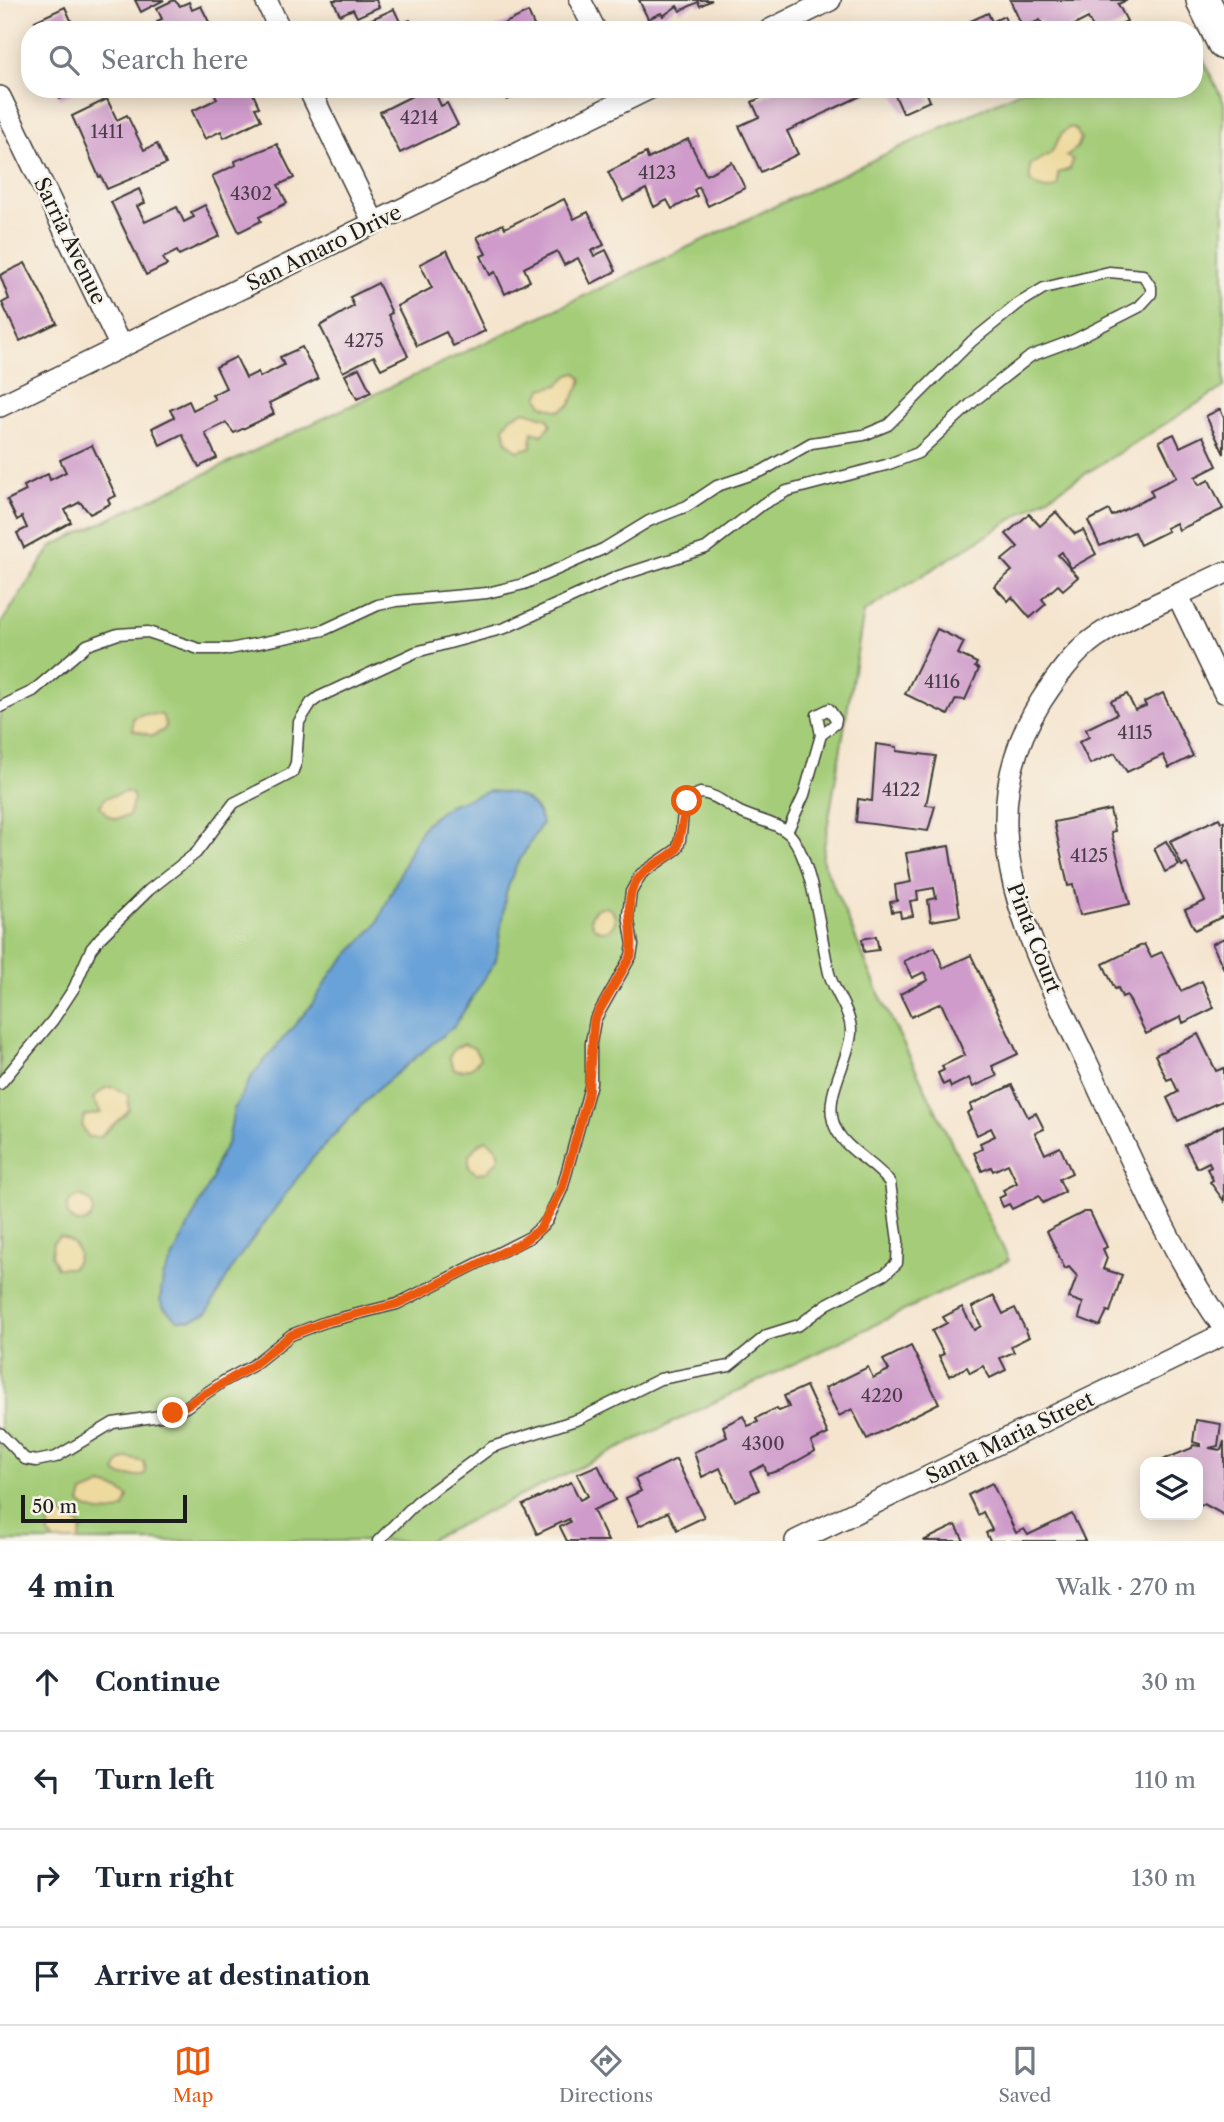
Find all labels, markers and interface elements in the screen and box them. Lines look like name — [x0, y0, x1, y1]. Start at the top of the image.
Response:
search box — [21, 21, 1203, 98]
icon: search — [45, 41, 83, 79]
text: Search here — [101, 44, 248, 76]
house number: 4214 — [400, 107, 438, 129]
house number: 1411 — [90, 121, 124, 143]
house number: 4123 — [638, 162, 676, 184]
street label: Sarria Avenue — [29, 173, 112, 308]
house number: 4302 — [230, 183, 272, 205]
street label: San Amaro Drive — [242, 199, 405, 296]
house number: 4275 — [344, 330, 384, 352]
house number: 4116 — [924, 671, 960, 693]
house number: 4115 — [1117, 722, 1153, 744]
house number: 4122 — [882, 779, 920, 801]
route start — [671, 785, 702, 816]
house number: 4125 — [1070, 845, 1108, 867]
street label: Pinta Court — [1002, 879, 1067, 997]
house number: 4220 — [861, 1385, 903, 1407]
street label: Santa Maria Street — [922, 1386, 1098, 1489]
route end — [157, 1397, 188, 1428]
house number: 4300 — [741, 1433, 785, 1455]
map controls — [1140, 1457, 1203, 1520]
button: layers — [1140, 1457, 1203, 1520]
scale bar — [21, 1492, 187, 1524]
text: 50 m — [32, 1495, 77, 1518]
text: 4 min — [28, 1568, 114, 1605]
text: Walk · 270 m — [1056, 1573, 1196, 1601]
icon: ahead — [28, 1663, 66, 1701]
text: Continue — [95, 1666, 220, 1698]
text: 30 m — [1141, 1668, 1196, 1696]
icon: left — [28, 1761, 66, 1799]
text: Turn left — [95, 1764, 214, 1796]
text: 110 m — [1135, 1766, 1196, 1794]
icon: right — [28, 1859, 66, 1897]
text: Turn right — [95, 1862, 234, 1894]
text: 130 m — [1132, 1864, 1196, 1892]
icon: arrive — [28, 1957, 66, 1995]
text: Arrive at destination — [95, 1960, 370, 1992]
tab: Map — [173, 2042, 214, 2107]
tab: Directions — [559, 2042, 653, 2107]
tab: Saved — [998, 2042, 1051, 2107]

